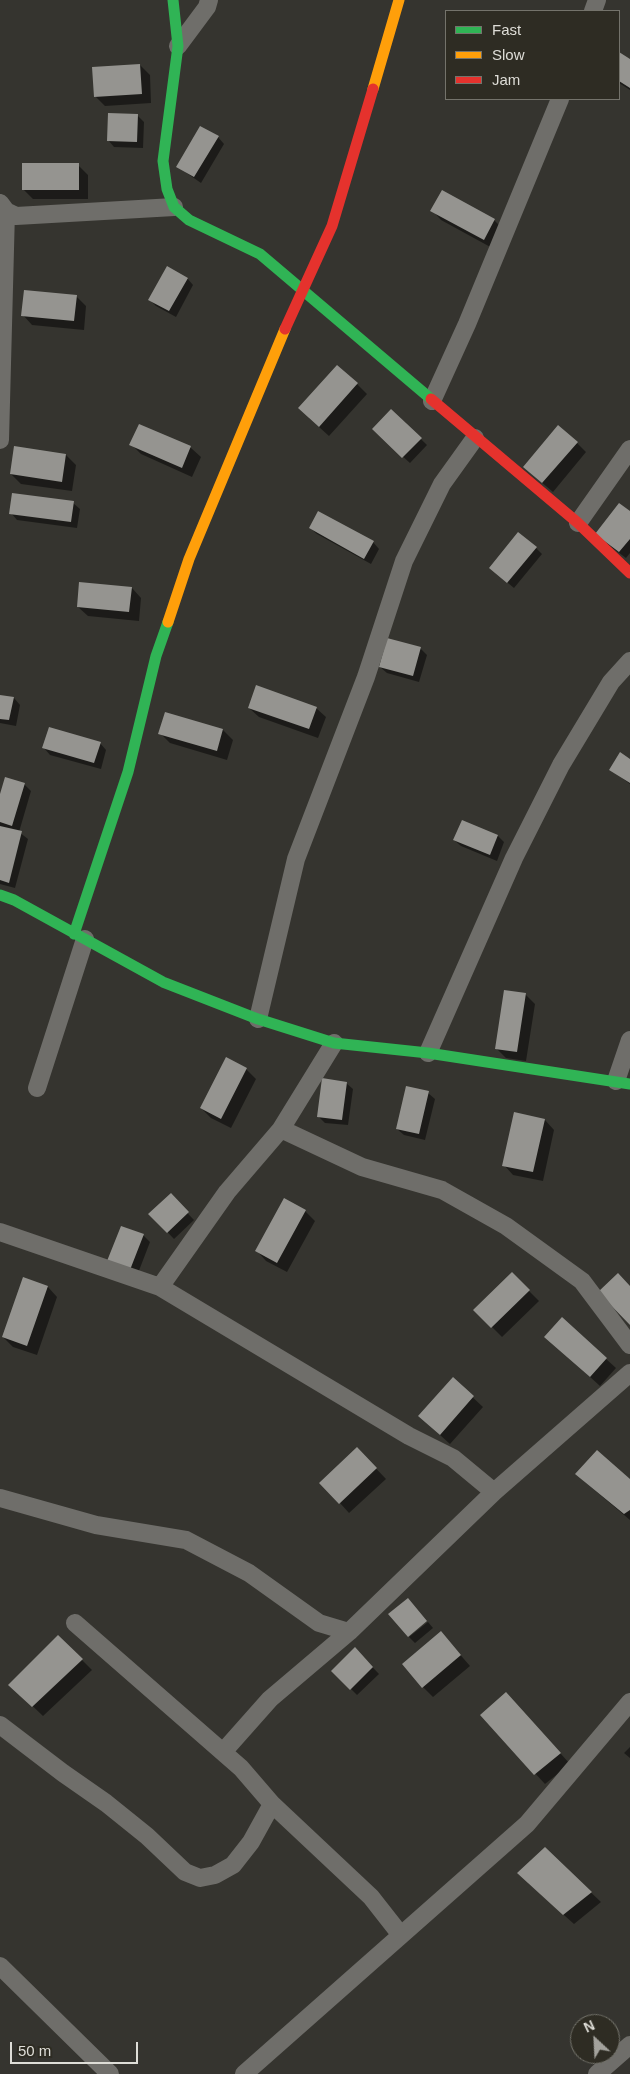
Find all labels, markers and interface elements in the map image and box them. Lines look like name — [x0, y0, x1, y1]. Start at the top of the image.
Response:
legend — [445, 10, 620, 100]
text: Fast — [492, 21, 521, 38]
text: Slow — [492, 46, 525, 63]
text: Jam — [492, 71, 520, 88]
north arrow — [570, 2014, 620, 2064]
text: N — [581, 2017, 597, 2036]
scale bar — [12, 2032, 140, 2064]
text: 50 m — [18, 2042, 51, 2059]

